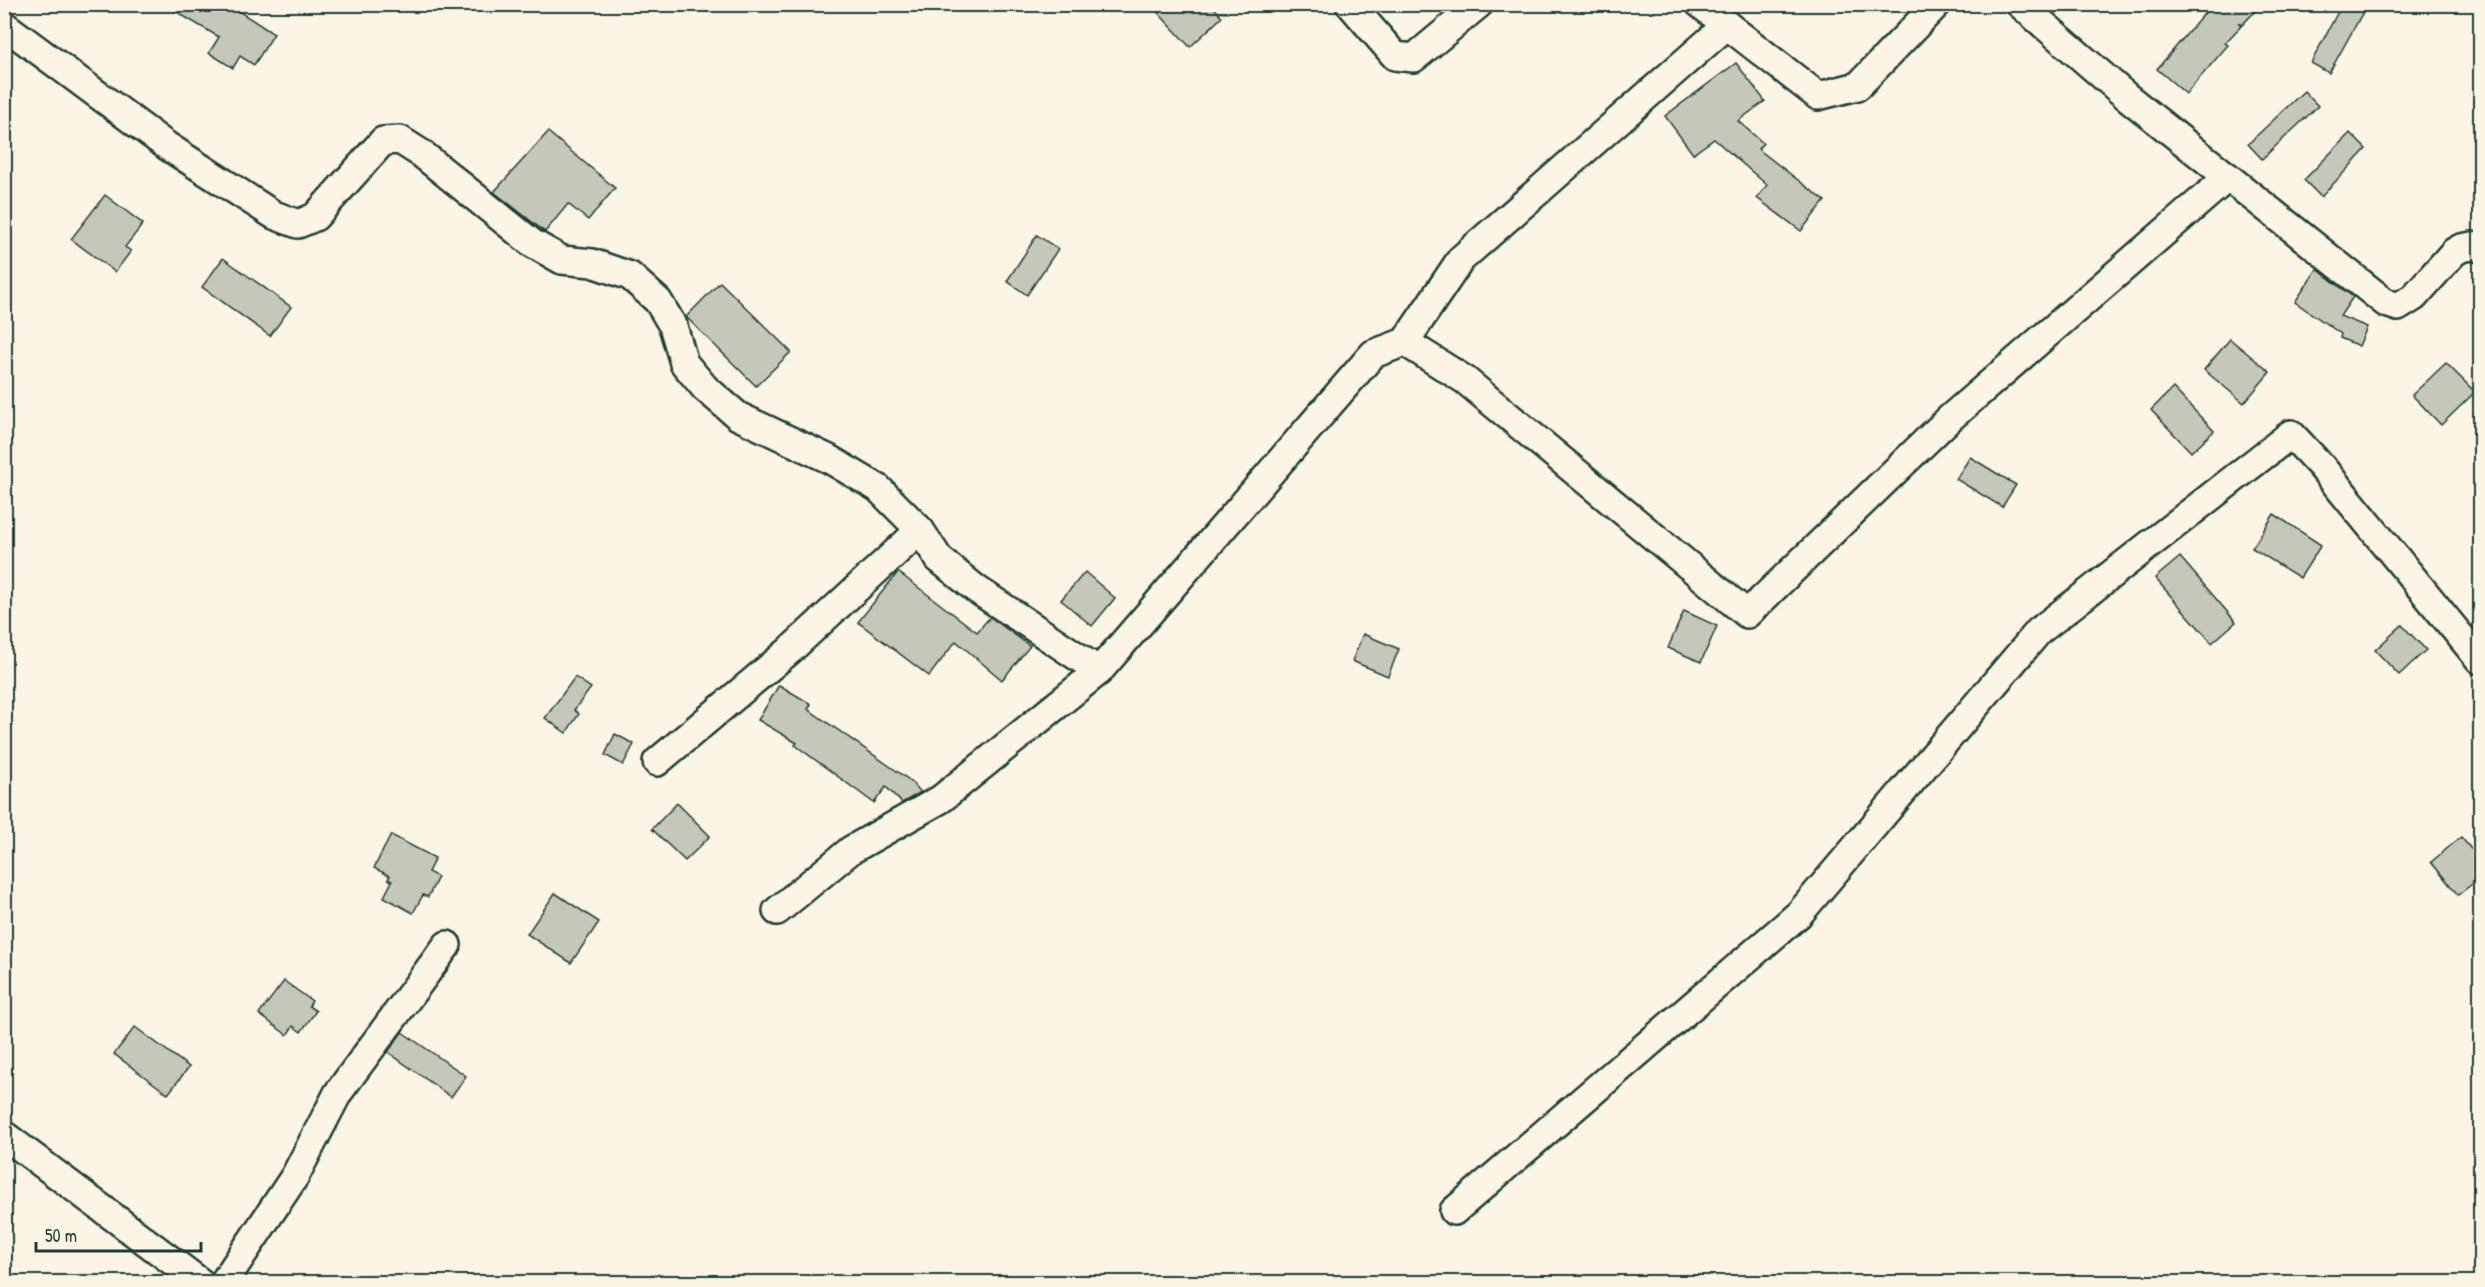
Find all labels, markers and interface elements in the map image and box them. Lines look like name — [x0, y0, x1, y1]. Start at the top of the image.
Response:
scale bar — [36, 1215, 201, 1253]
text: 50 m — [45, 1223, 77, 1248]

